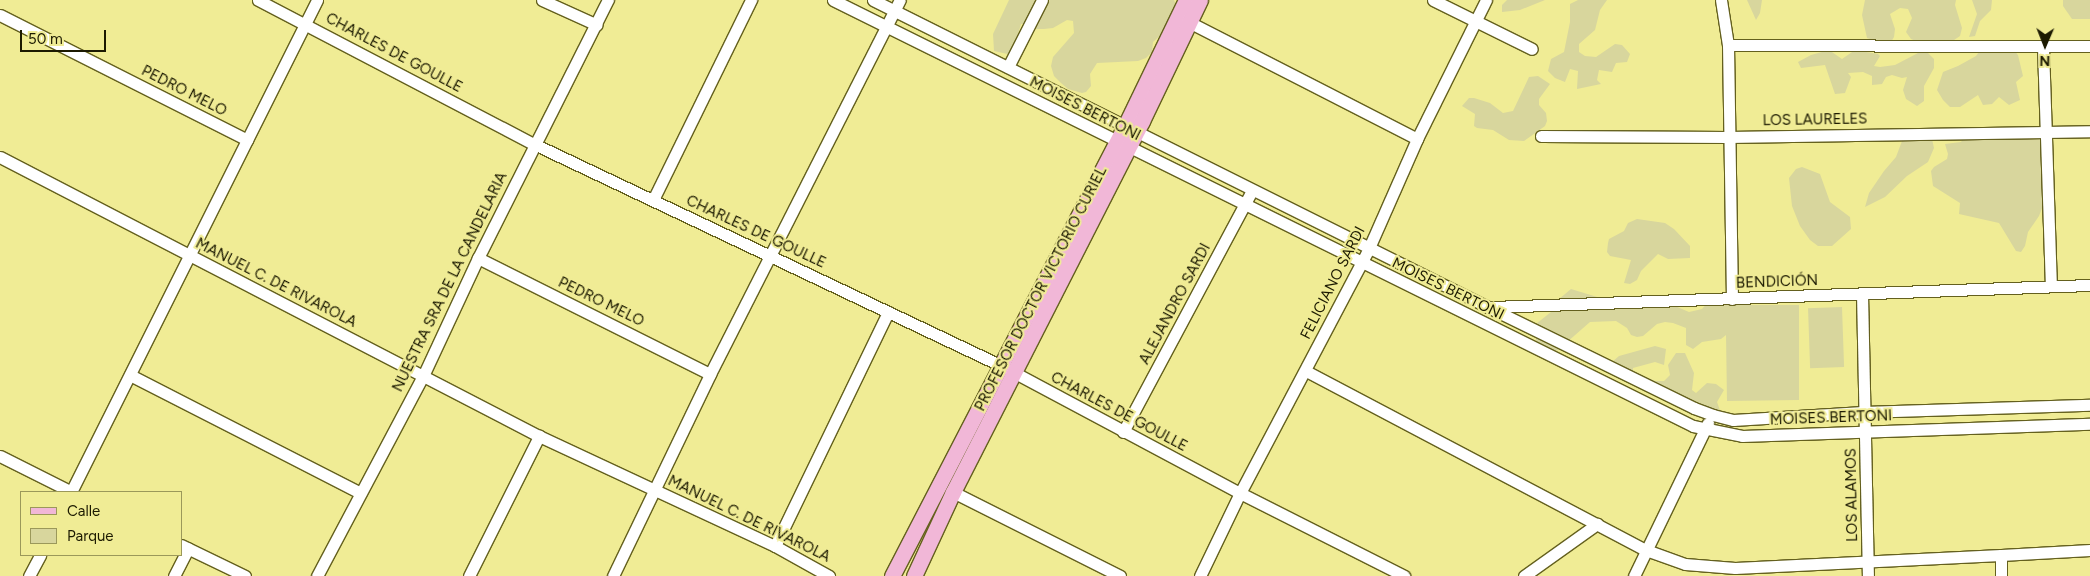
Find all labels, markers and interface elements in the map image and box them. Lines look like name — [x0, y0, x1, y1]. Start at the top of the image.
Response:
street label: CHARLES DE GOULLE — [323, 9, 465, 97]
scale bar — [22, 20, 109, 52]
north arrow — [2020, 20, 2070, 70]
text: 50 m — [28, 30, 63, 48]
text: N — [2039, 52, 2050, 69]
street label: PEDRO MELO — [138, 62, 230, 120]
street label: MOISES BERTONI — [1026, 73, 1144, 145]
street label: LOS LAURELES — [1762, 110, 1868, 130]
street label: PROFESOR DOCTOR VICTORIO CURIEL — [971, 164, 1111, 414]
street label: NUESTRA SRA DE LA CANDELARIA — [389, 169, 511, 395]
street label: CHARLES DE GOULLE — [683, 192, 829, 272]
street label: FELICIANO SARDI — [1297, 224, 1369, 342]
street label: MANUEL C. DE RIVAROLA — [192, 235, 360, 331]
street label: ALEJANDRO SARDI — [1135, 240, 1215, 368]
street label: MOISES BERTONI — [1389, 254, 1507, 324]
street label: BENDICIÓN — [1736, 272, 1818, 292]
street label: PEDRO MELO — [555, 273, 647, 331]
street label: CHARLES DE GOULLE — [1048, 368, 1190, 456]
street label: MOISES BERTONI — [1770, 407, 1892, 429]
street label: LOS ALAMOS — [1842, 448, 1862, 542]
street label: MANUEL C. DE RIVAROLA — [665, 472, 833, 566]
legend — [20, 491, 182, 556]
text: Calle — [67, 502, 100, 520]
text: Parque — [67, 527, 114, 545]

